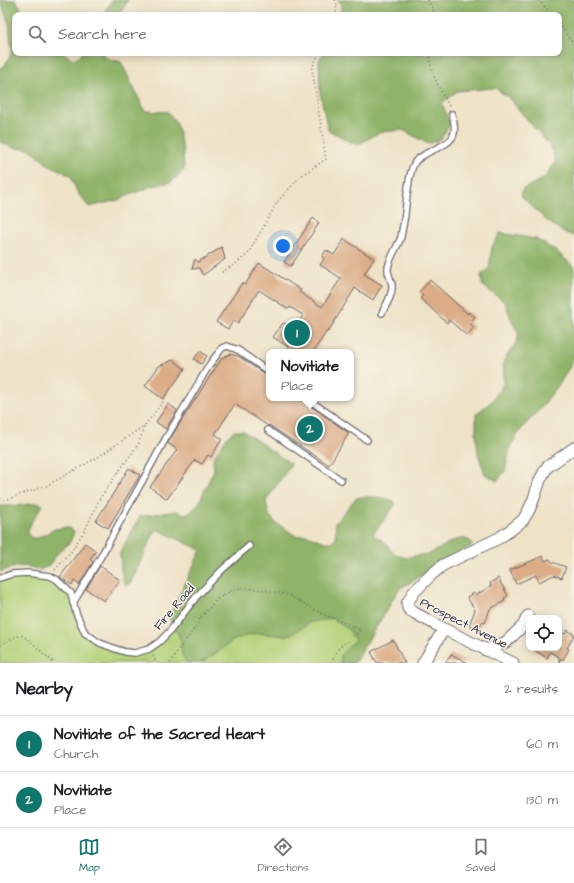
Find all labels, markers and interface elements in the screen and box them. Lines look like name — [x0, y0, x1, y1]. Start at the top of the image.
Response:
search box — [12, 12, 562, 56]
icon: search — [26, 23, 48, 45]
text: Search here — [58, 24, 147, 45]
your location — [273, 236, 293, 256]
pin: 1 — [284, 318, 310, 348]
popup — [266, 349, 354, 401]
text: Novitiate — [281, 356, 339, 377]
text: Place — [281, 377, 313, 395]
pin: 2 — [297, 414, 323, 444]
street label: Fire Road — [150, 581, 199, 634]
street label: Prospect Avenue — [417, 594, 511, 653]
map controls — [526, 615, 562, 651]
button: locate — [526, 615, 562, 651]
text: Nearby — [16, 677, 73, 701]
text: 2 results — [504, 680, 558, 698]
text: Novitiate of the Sacred Heart — [54, 724, 265, 745]
text: 1 — [28, 735, 30, 753]
text: 60 m — [526, 735, 558, 753]
text: Church — [54, 745, 98, 763]
text: Novitiate — [54, 780, 112, 801]
text: 2 — [25, 791, 33, 809]
text: 130 m — [526, 791, 558, 809]
text: Place — [54, 801, 86, 819]
tab: Map — [78, 836, 100, 875]
tab: Directions — [257, 836, 309, 875]
tab: Saved — [466, 836, 496, 875]

